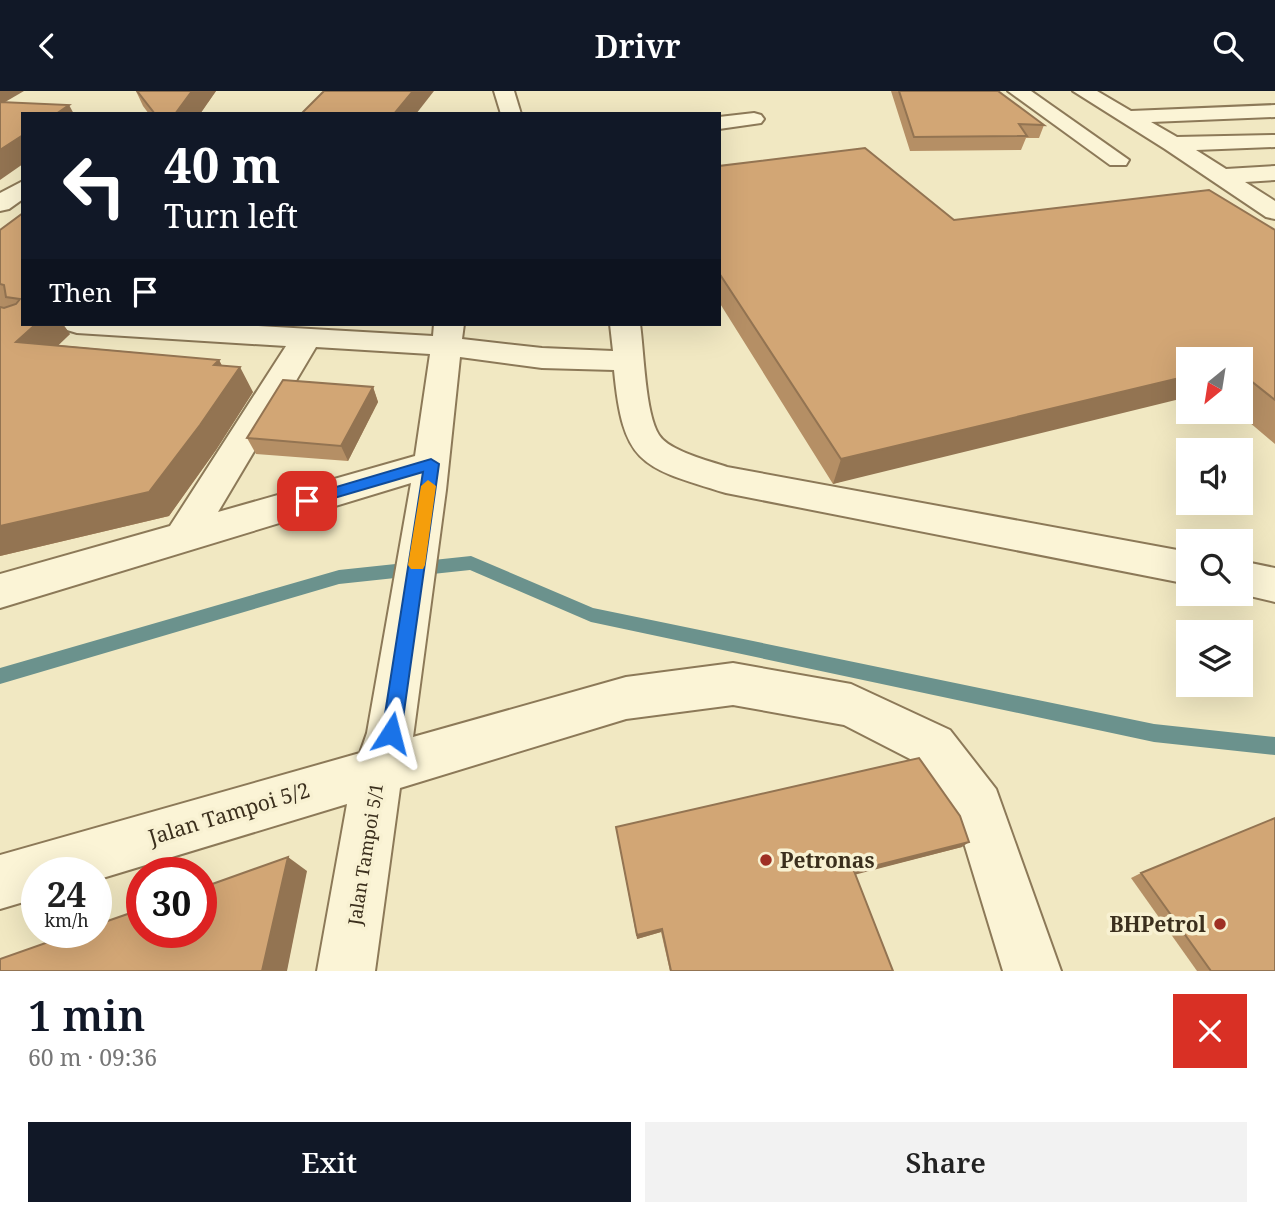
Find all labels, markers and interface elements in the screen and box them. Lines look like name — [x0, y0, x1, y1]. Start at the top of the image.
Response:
text: Drivr — [594, 24, 681, 67]
icon: back — [28, 27, 66, 65]
icon: search — [1209, 27, 1247, 65]
text: 40 m — [164, 131, 280, 197]
icon: left — [49, 140, 140, 231]
text: Turn left — [164, 194, 298, 237]
icon: arrive — [126, 273, 164, 311]
text: Then — [49, 274, 112, 310]
north arrow — [1176, 347, 1253, 423]
map controls — [1176, 347, 1253, 697]
button: sound — [1176, 438, 1253, 515]
pin — [277, 471, 337, 531]
icon: arrive — [288, 482, 326, 520]
button: search — [1176, 529, 1253, 606]
button: layers — [1176, 620, 1253, 697]
position arrow — [354, 696, 428, 770]
street label: Jalan Tampoi 5/2 — [144, 775, 313, 851]
street label: Jalan Tampoi 5/1 — [342, 781, 388, 928]
place label: Petronas — [780, 846, 875, 874]
marker: Petronas — [758, 852, 774, 868]
speed limit sign: 30 — [126, 857, 217, 948]
text: 24 — [47, 870, 86, 917]
text: km/h — [44, 908, 89, 932]
place label: BHPetrol — [1110, 910, 1207, 938]
marker: BHPetrol — [1212, 916, 1228, 932]
text: 1 min — [28, 986, 145, 1043]
button: close — [1173, 994, 1247, 1068]
text: 60 m · 09:36 — [28, 1041, 157, 1073]
button: Exit — [28, 1122, 631, 1202]
button: Share — [645, 1122, 1247, 1202]

